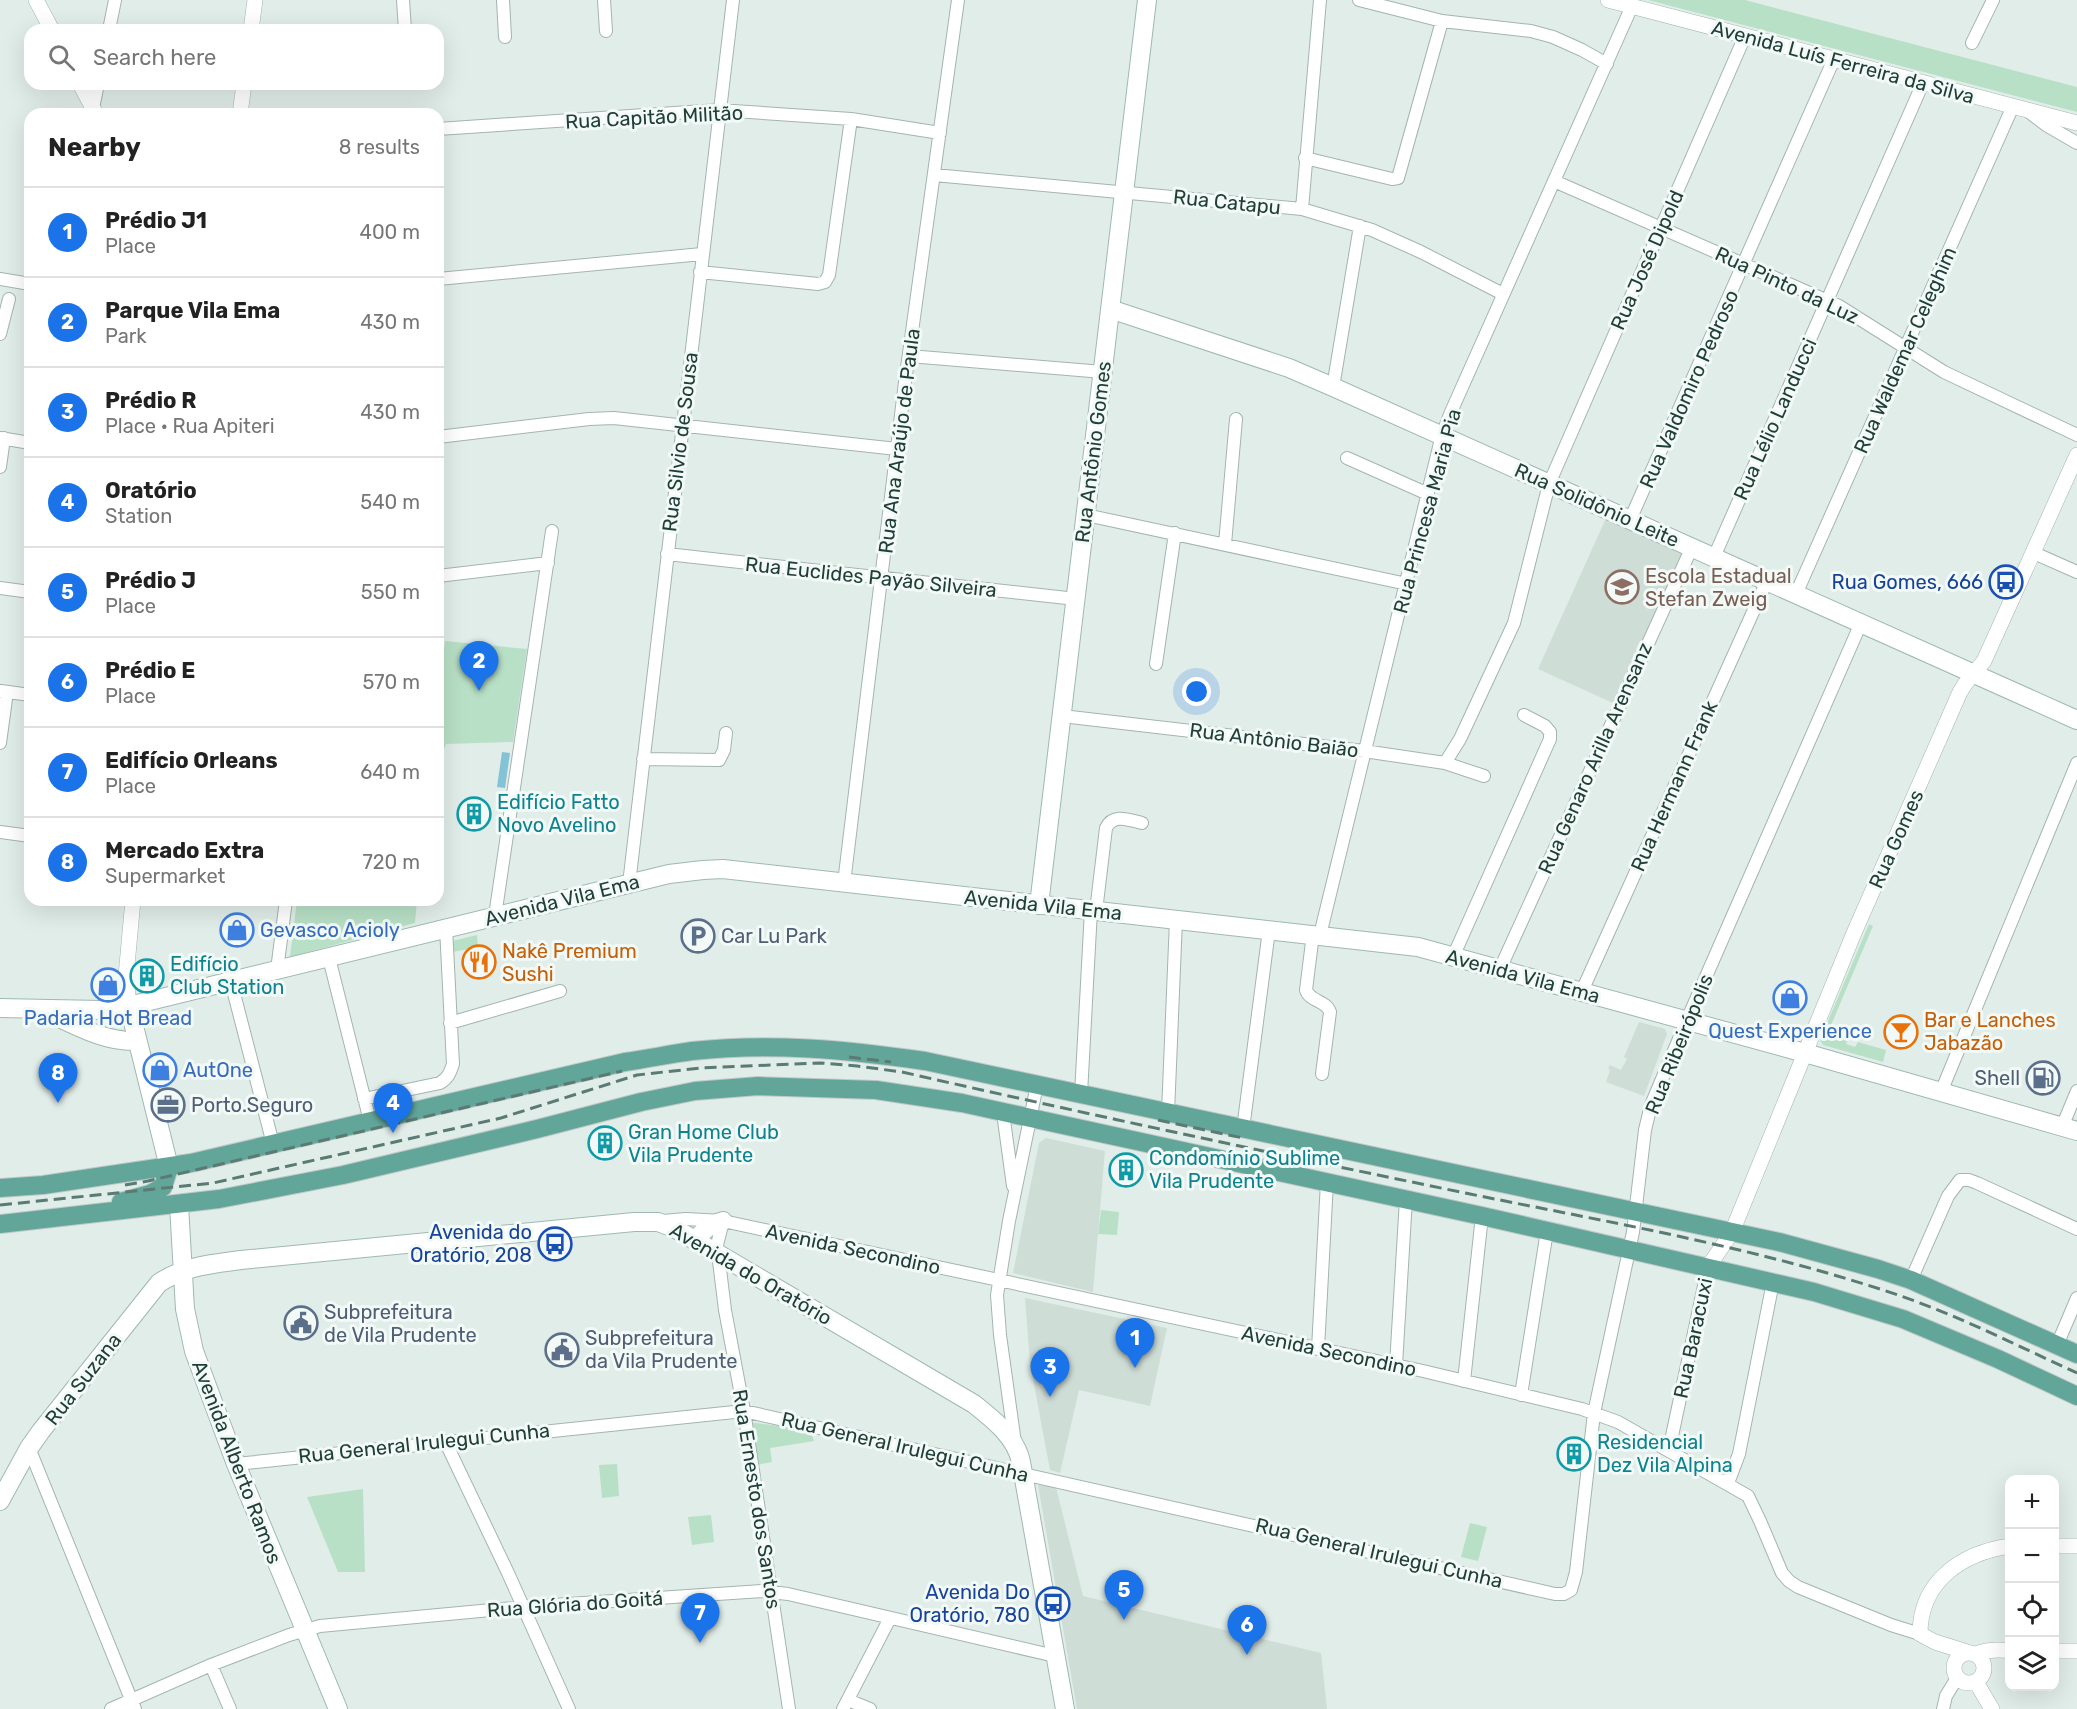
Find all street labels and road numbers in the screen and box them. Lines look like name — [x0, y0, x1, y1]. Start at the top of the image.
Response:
street label: Avenida Luís Ferreira da Silva — [1709, 15, 1977, 109]
street label: Rua Capitão Militão — [564, 100, 744, 134]
street label: Rua Catapu — [1172, 184, 1282, 220]
street label: Rua José Dipold — [1605, 186, 1689, 334]
street label: Rua Pinto da Luz — [1711, 241, 1863, 329]
street label: Rua Waldemar Celeghim — [1849, 243, 1961, 457]
street label: Rua Valdomiro Pedroso — [1634, 286, 1744, 492]
street label: Rua Ana Araújo de Paula — [873, 327, 925, 555]
street label: Rua Lélio Landucci — [1729, 334, 1821, 504]
street label: Rua Silvio de Sousa — [657, 351, 703, 533]
street label: Rua Antônio Gomes — [1070, 360, 1116, 544]
street label: Rua Princesa Maria Pia — [1388, 406, 1466, 616]
street label: Rua Solidônio Leite — [1511, 458, 1683, 552]
street label: Rua Euclides Payão Silveira — [744, 552, 998, 602]
street label: Rua Genaro Arilla Arensanz — [1533, 638, 1657, 878]
street label: Rua Hermann Frank — [1626, 696, 1723, 875]
street label: Rua Antônio Baião — [1188, 718, 1360, 762]
street label: Rua Gomes — [1864, 786, 1928, 892]
street label: Avenida Vila Ema — [482, 869, 642, 931]
street label: Avenida Vila Ema — [963, 885, 1123, 925]
street label: Avenida Vila Ema — [1443, 944, 1603, 1008]
street label: Rua Ribeirópolis — [1640, 970, 1718, 1118]
street label: Avenida do Oratório — [666, 1218, 836, 1330]
street label: Avenida Secondino — [763, 1219, 943, 1279]
street label: Rua Baracuxi — [1669, 1276, 1717, 1400]
street label: Avenida Secondino — [1239, 1321, 1419, 1381]
street label: Rua Suzana — [40, 1328, 126, 1430]
street label: Avenida Alberto Ramos — [187, 1357, 287, 1567]
street label: Rua Ernesto dos Santos — [728, 1388, 786, 1610]
street label: Rua General Irulegui Cunha — [779, 1407, 1031, 1487]
street label: Rua General Irulegui Cunha — [297, 1418, 551, 1468]
street label: Rua General Irulegui Cunha — [1253, 1513, 1505, 1593]
street label: Rua Glória do Goitá — [486, 1586, 664, 1622]

